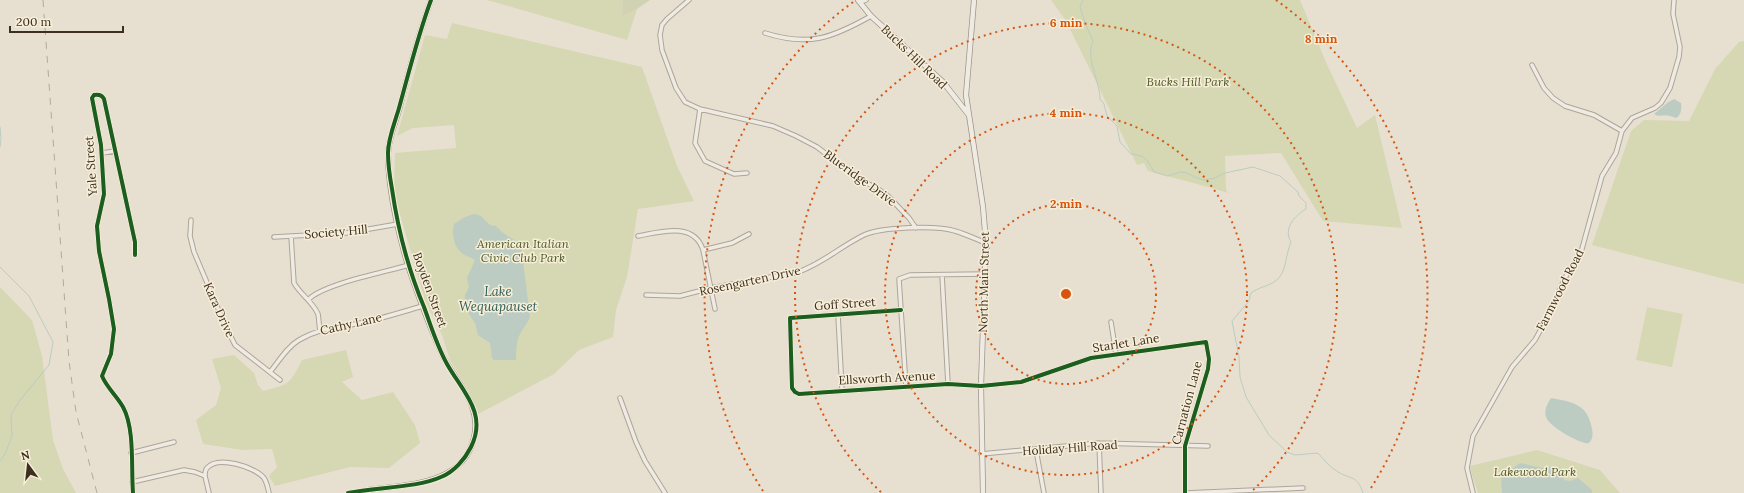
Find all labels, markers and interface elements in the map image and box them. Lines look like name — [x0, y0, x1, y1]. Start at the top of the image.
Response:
scale bar — [10, 8, 123, 34]
text: 200 m — [16, 14, 52, 29]
text: 6 min — [1050, 15, 1083, 30]
street label: Bucks Hill Road — [878, 21, 951, 92]
text: 8 min — [1305, 31, 1338, 46]
park label: Bucks Hill Park — [1147, 74, 1229, 89]
text: 4 min — [1050, 105, 1083, 120]
street label: Yale Street — [81, 135, 100, 198]
street label: Blueridge Drive — [821, 146, 900, 209]
text: 2 min — [1050, 196, 1082, 211]
street label: Society Hill — [304, 221, 368, 242]
street label: North Main Street — [975, 231, 992, 333]
park label: American Italian Civic Club Park — [476, 236, 570, 265]
street label: Farmwood Road — [1532, 246, 1587, 333]
street label: Boyden Street — [410, 250, 451, 330]
street label: Rosengarten Drive — [698, 262, 803, 299]
street label: Kara Drive — [201, 280, 238, 340]
water label: Lake Wequapauset — [459, 283, 538, 315]
centre of rings — [1059, 287, 1073, 301]
street label: Goff Street — [814, 294, 877, 313]
street label: Cathy Lane — [319, 309, 384, 338]
street label: Starlet Lane — [1091, 330, 1161, 355]
street label: Carnation Lane — [1168, 359, 1205, 446]
street label: Ellsworth Avenue — [838, 367, 936, 388]
street label: Holiday Hill Road — [1022, 437, 1118, 458]
north arrow — [8, 445, 48, 485]
text: N — [19, 447, 32, 463]
park label: Lakewood Park — [1494, 464, 1576, 479]

